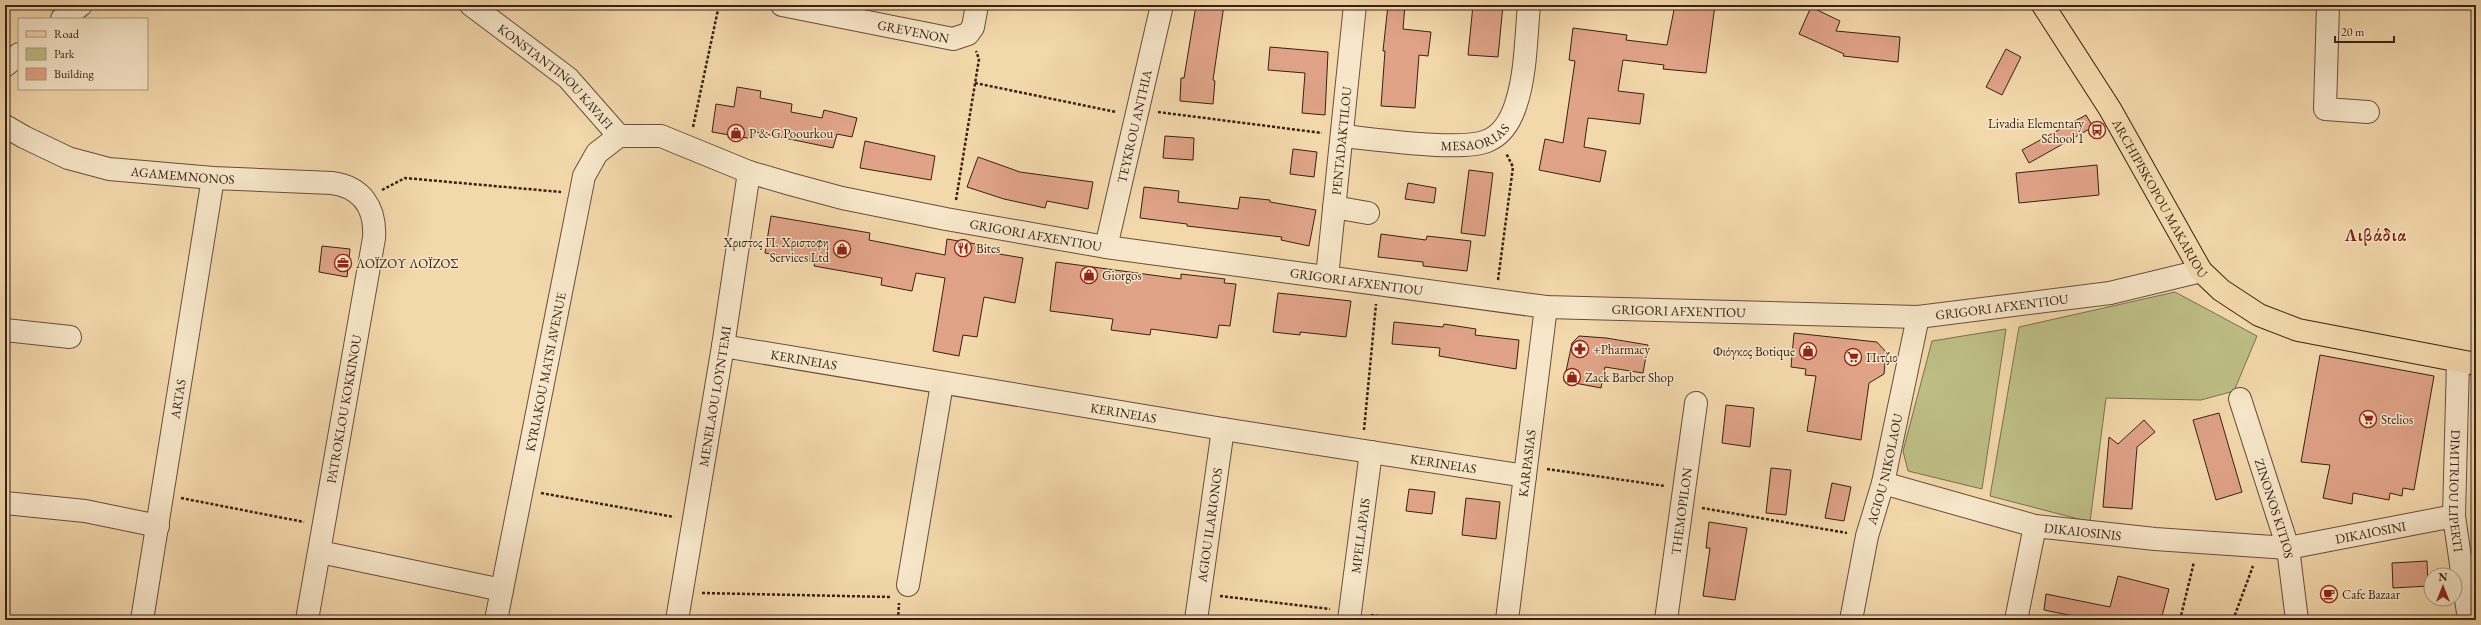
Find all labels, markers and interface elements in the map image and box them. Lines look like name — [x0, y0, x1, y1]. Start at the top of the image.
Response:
street label: GREVENON — [876, 16, 951, 47]
legend — [18, 18, 148, 90]
scale bar — [2335, 18, 2394, 44]
street label: KONSTANTINOU KAVAFI — [494, 20, 618, 133]
text: 20 m — [2341, 24, 2365, 40]
text: Road — [54, 26, 80, 42]
text: Park — [54, 46, 75, 62]
text: Building — [54, 66, 95, 82]
street label: TEYKROU ANTHIA — [1113, 67, 1156, 185]
street label: PENTADAKTILOU — [1327, 85, 1355, 196]
place label: Livadia Elementary School 1 — [1988, 115, 2084, 147]
street label: ARCHIPISKOPOU MAKARIOU — [2108, 115, 2212, 282]
street label: MESAORIAS — [1440, 120, 1513, 154]
bus stop icon: Livadia Elementary School 1 — [2087, 120, 2107, 140]
shop icon: P & G Poourkou — [726, 123, 746, 143]
place label: P & G Poourkou — [749, 125, 833, 142]
street label: AGAMEMNONOS — [129, 162, 235, 187]
street label: GRIGORI AFXENTIOU — [968, 215, 1104, 255]
district label: Λιβάδια — [2344, 224, 2407, 246]
place label: Χριστος Π. Χριστοφη Services Ltd — [722, 234, 829, 266]
restaurant icon: Bites — [953, 238, 973, 258]
shop icon: Χριστος Π. Χριστοφη Services Ltd — [832, 239, 852, 259]
place label: Bites — [976, 240, 1000, 257]
office icon: ΛΟΪΖΟΥ ΛΟΪΖΟΣ — [333, 253, 353, 273]
place label: ΛΟΪΖΟΥ ΛΟΪΖΟΣ — [355, 255, 458, 272]
street label: GRIGORI AFXENTIOU — [1289, 264, 1424, 299]
shop icon: Giorgos — [1079, 265, 1099, 285]
place label: Giorgos — [1102, 267, 1142, 284]
street label: GRIGORI AFXENTIOU — [1934, 290, 2070, 323]
street label: KYRIAKOU MATSI AVENUE — [521, 291, 569, 453]
street label: GRIGORI AFXENTIOU — [1611, 300, 1746, 321]
street label: MENELAOU LOYNTEMI — [694, 324, 734, 468]
street label: PATROKLOU KOKKINOU — [323, 333, 366, 485]
pharmacy icon: +Pharmacy — [1570, 339, 1590, 359]
place label: +Pharmacy — [1593, 341, 1650, 358]
shop icon: Φιόγκος Botique — [1798, 341, 1818, 361]
place label: Φιόγκος Botique — [1713, 343, 1795, 360]
street label: KERINEIAS — [769, 346, 838, 373]
supermarket icon: Πιτζιο — [1843, 347, 1863, 367]
place label: Πιτζιο — [1866, 349, 1898, 366]
shop icon: Zack Barber Shop — [1562, 367, 1582, 387]
place label: Zack Barber Shop — [1585, 369, 1674, 386]
street label: ARTAS — [166, 378, 189, 421]
street label: KERINEIAS — [1089, 399, 1158, 426]
supermarket icon: Stelios — [2358, 409, 2378, 429]
street label: AGIOU NIKOLAOU — [1862, 411, 1906, 527]
place label: Stelios — [2381, 411, 2413, 428]
street label: KARPASIAS — [1514, 429, 1539, 498]
street label: DIMITRIOU LIPERTI — [2445, 429, 2468, 554]
street label: KERINEIAS — [1409, 450, 1478, 477]
street label: ZINONOS KITIOS — [2251, 456, 2298, 559]
street label: THEMOPILON — [1667, 466, 1696, 556]
street label: AGIOU ILARIONOS — [1193, 467, 1226, 584]
street label: MPELLAPAIS — [1347, 497, 1373, 574]
street label: DIKAIOSINI — [2334, 517, 2408, 547]
street label: DIKAIOSINIS — [2043, 519, 2122, 544]
north arrow — [2423, 567, 2463, 607]
text: N — [2439, 570, 2448, 584]
cafe icon: Cafe Bazaar — [2319, 584, 2339, 604]
place label: Cafe Bazaar — [2342, 586, 2401, 603]

